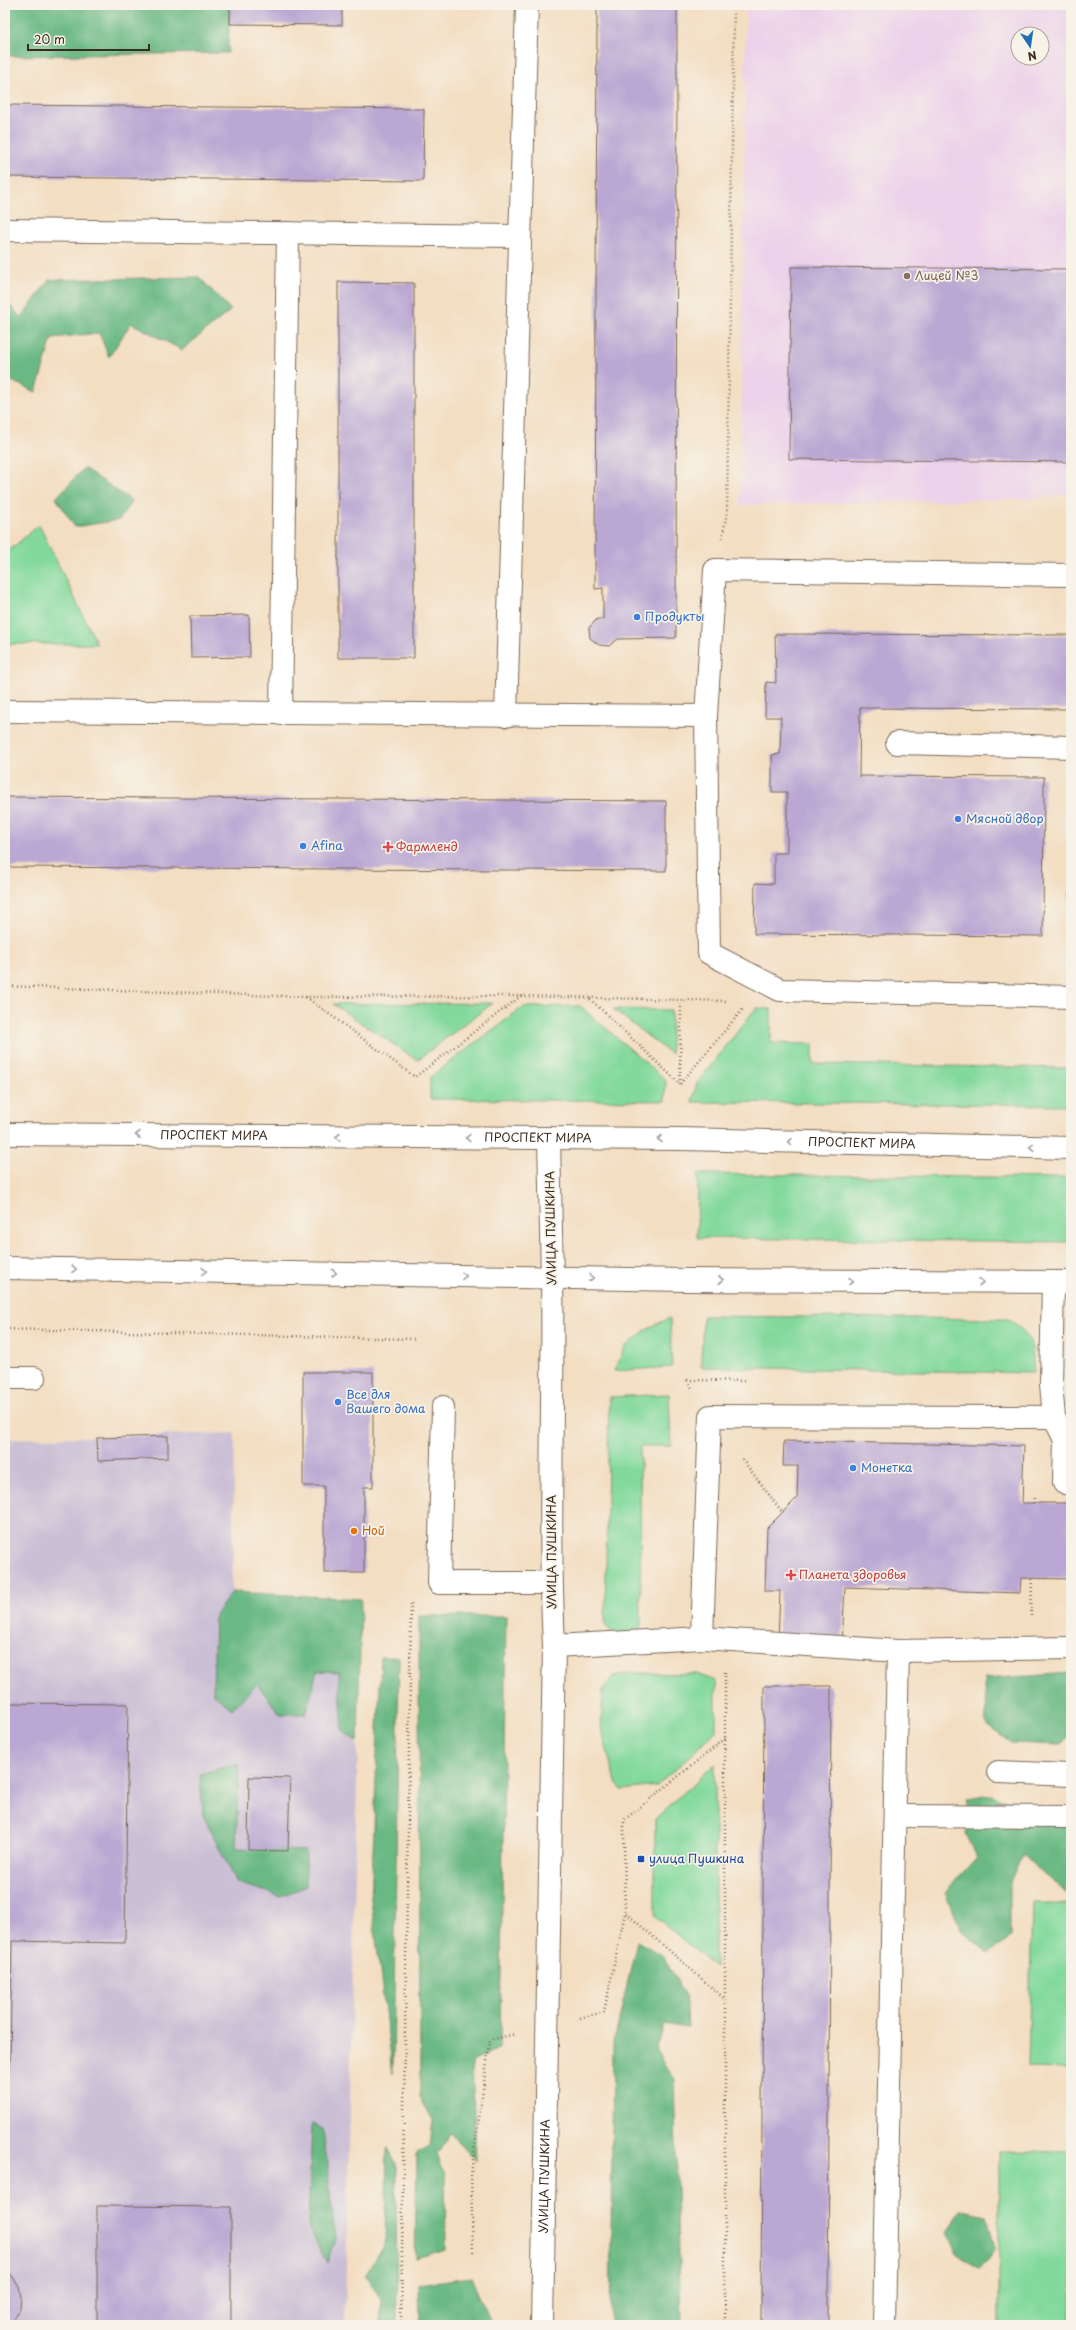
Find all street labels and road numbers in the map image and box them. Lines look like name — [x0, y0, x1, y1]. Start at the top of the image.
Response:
street label: ПРОСПЕКТ МИРА — [160, 1125, 268, 1144]
street label: ПРОСПЕКТ МИРА — [484, 1128, 592, 1146]
street label: ПРОСПЕКТ МИРА — [808, 1132, 916, 1152]
street label: УЛИЦА ПУШКИНА — [540, 1171, 560, 1285]
street label: УЛИЦА ПУШКИНА — [542, 1495, 560, 1609]
street label: УЛИЦА ПУШКИНА — [534, 2119, 554, 2233]

